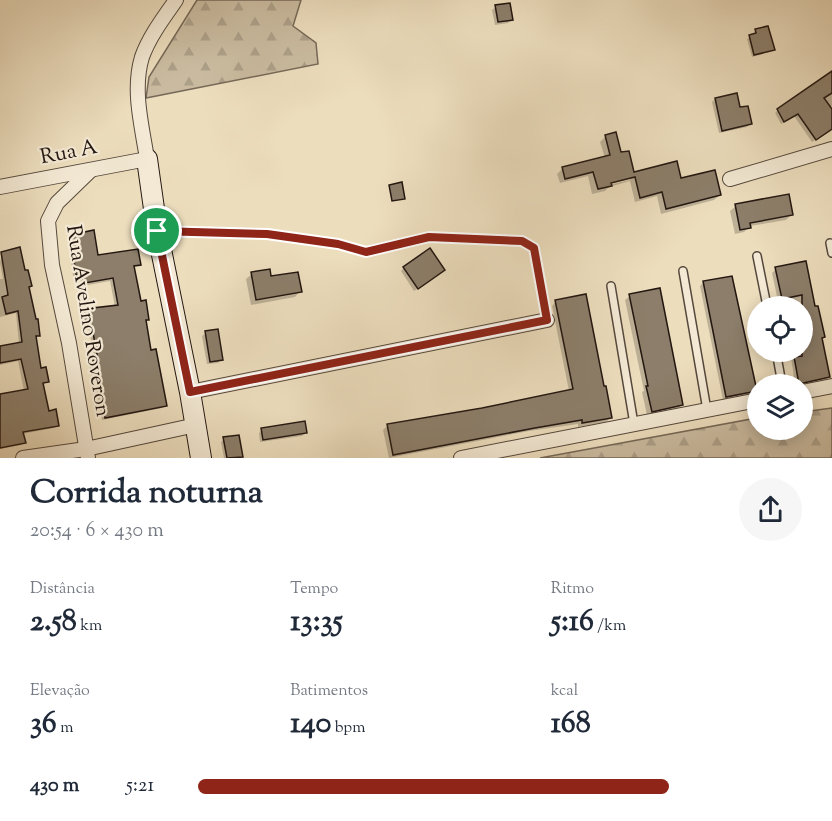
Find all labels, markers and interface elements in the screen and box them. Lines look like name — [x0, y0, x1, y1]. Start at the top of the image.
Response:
street label: Rua A — [38, 133, 100, 173]
pin — [131, 205, 182, 256]
icon: arrive — [140, 214, 173, 247]
street label: Rua Avelino Roveron — [57, 223, 117, 419]
map controls — [747, 296, 813, 440]
button: locate — [747, 296, 813, 362]
button: layers — [747, 374, 813, 440]
text: Corrida noturna — [30, 470, 263, 518]
button: share — [739, 478, 802, 541]
text: 20:54 · 6 × 430 m — [30, 517, 164, 546]
text: Distância — [30, 578, 95, 601]
text: Tempo — [290, 578, 338, 601]
text: Ritmo — [551, 578, 594, 601]
text: 2.58 — [30, 601, 77, 644]
text: 13:35 — [290, 601, 343, 644]
text: 5:16 — [551, 601, 594, 644]
text: km — [77, 615, 102, 638]
text: /km — [594, 615, 626, 638]
text: Elevação — [30, 680, 90, 703]
text: Batimentos — [290, 680, 368, 703]
text: kcal — [551, 680, 578, 703]
text: 36 — [30, 703, 57, 746]
text: 140 — [290, 703, 331, 746]
text: 168 — [551, 703, 591, 746]
text: m — [57, 717, 73, 740]
text: bpm — [331, 717, 365, 740]
text: 430 m — [30, 772, 79, 801]
text: 5:21 — [126, 772, 154, 801]

